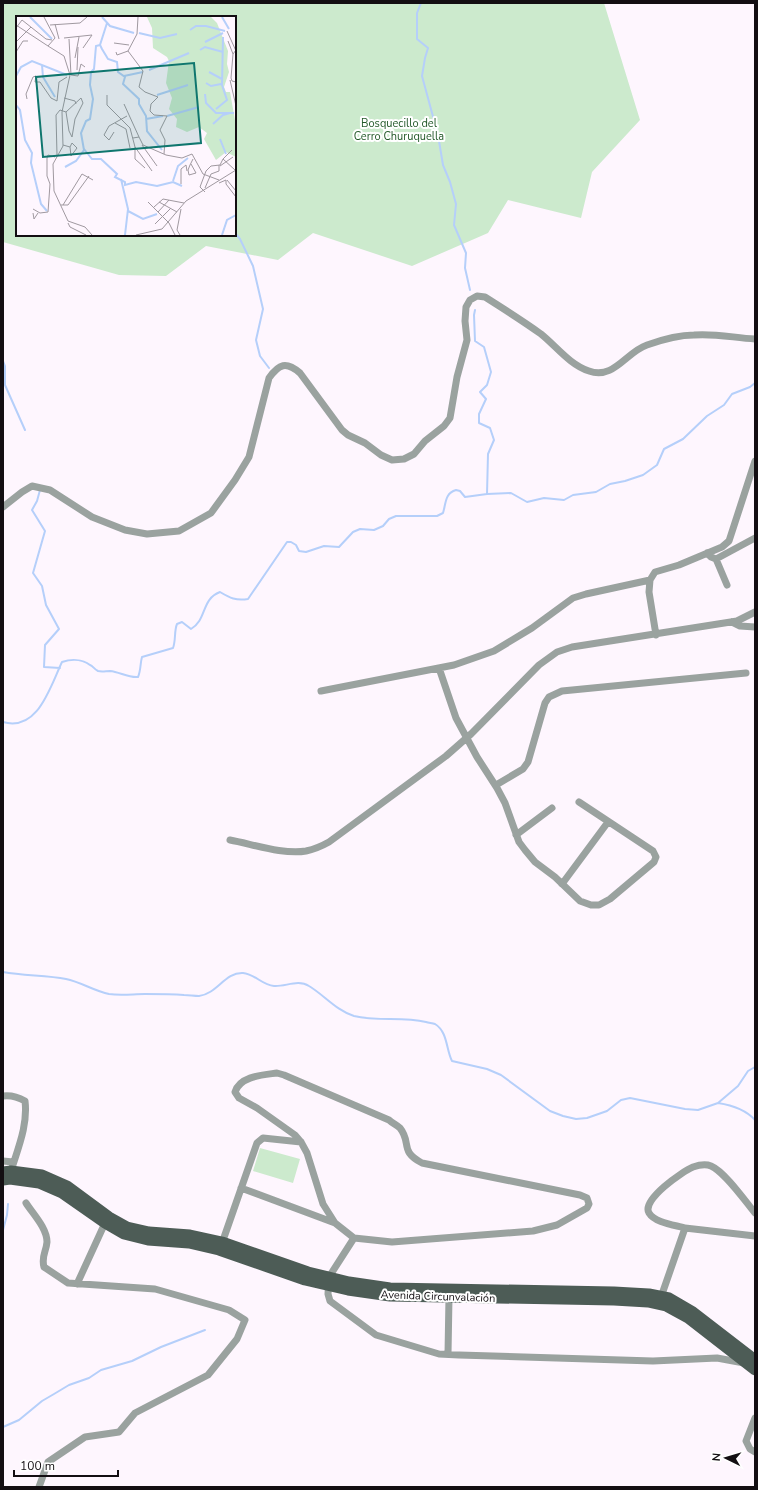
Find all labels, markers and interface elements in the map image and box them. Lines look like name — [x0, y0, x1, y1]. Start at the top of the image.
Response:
inset map — [16, 16, 236, 236]
park label: Bosquecillo del Cerro Churuquella — [354, 116, 444, 144]
street label: Avenida Circunvalación — [380, 1287, 496, 1306]
north arrow — [706, 1438, 746, 1478]
scale bar — [14, 1452, 118, 1478]
text: N — [709, 1452, 724, 1462]
text: 100 m — [20, 1458, 55, 1474]

